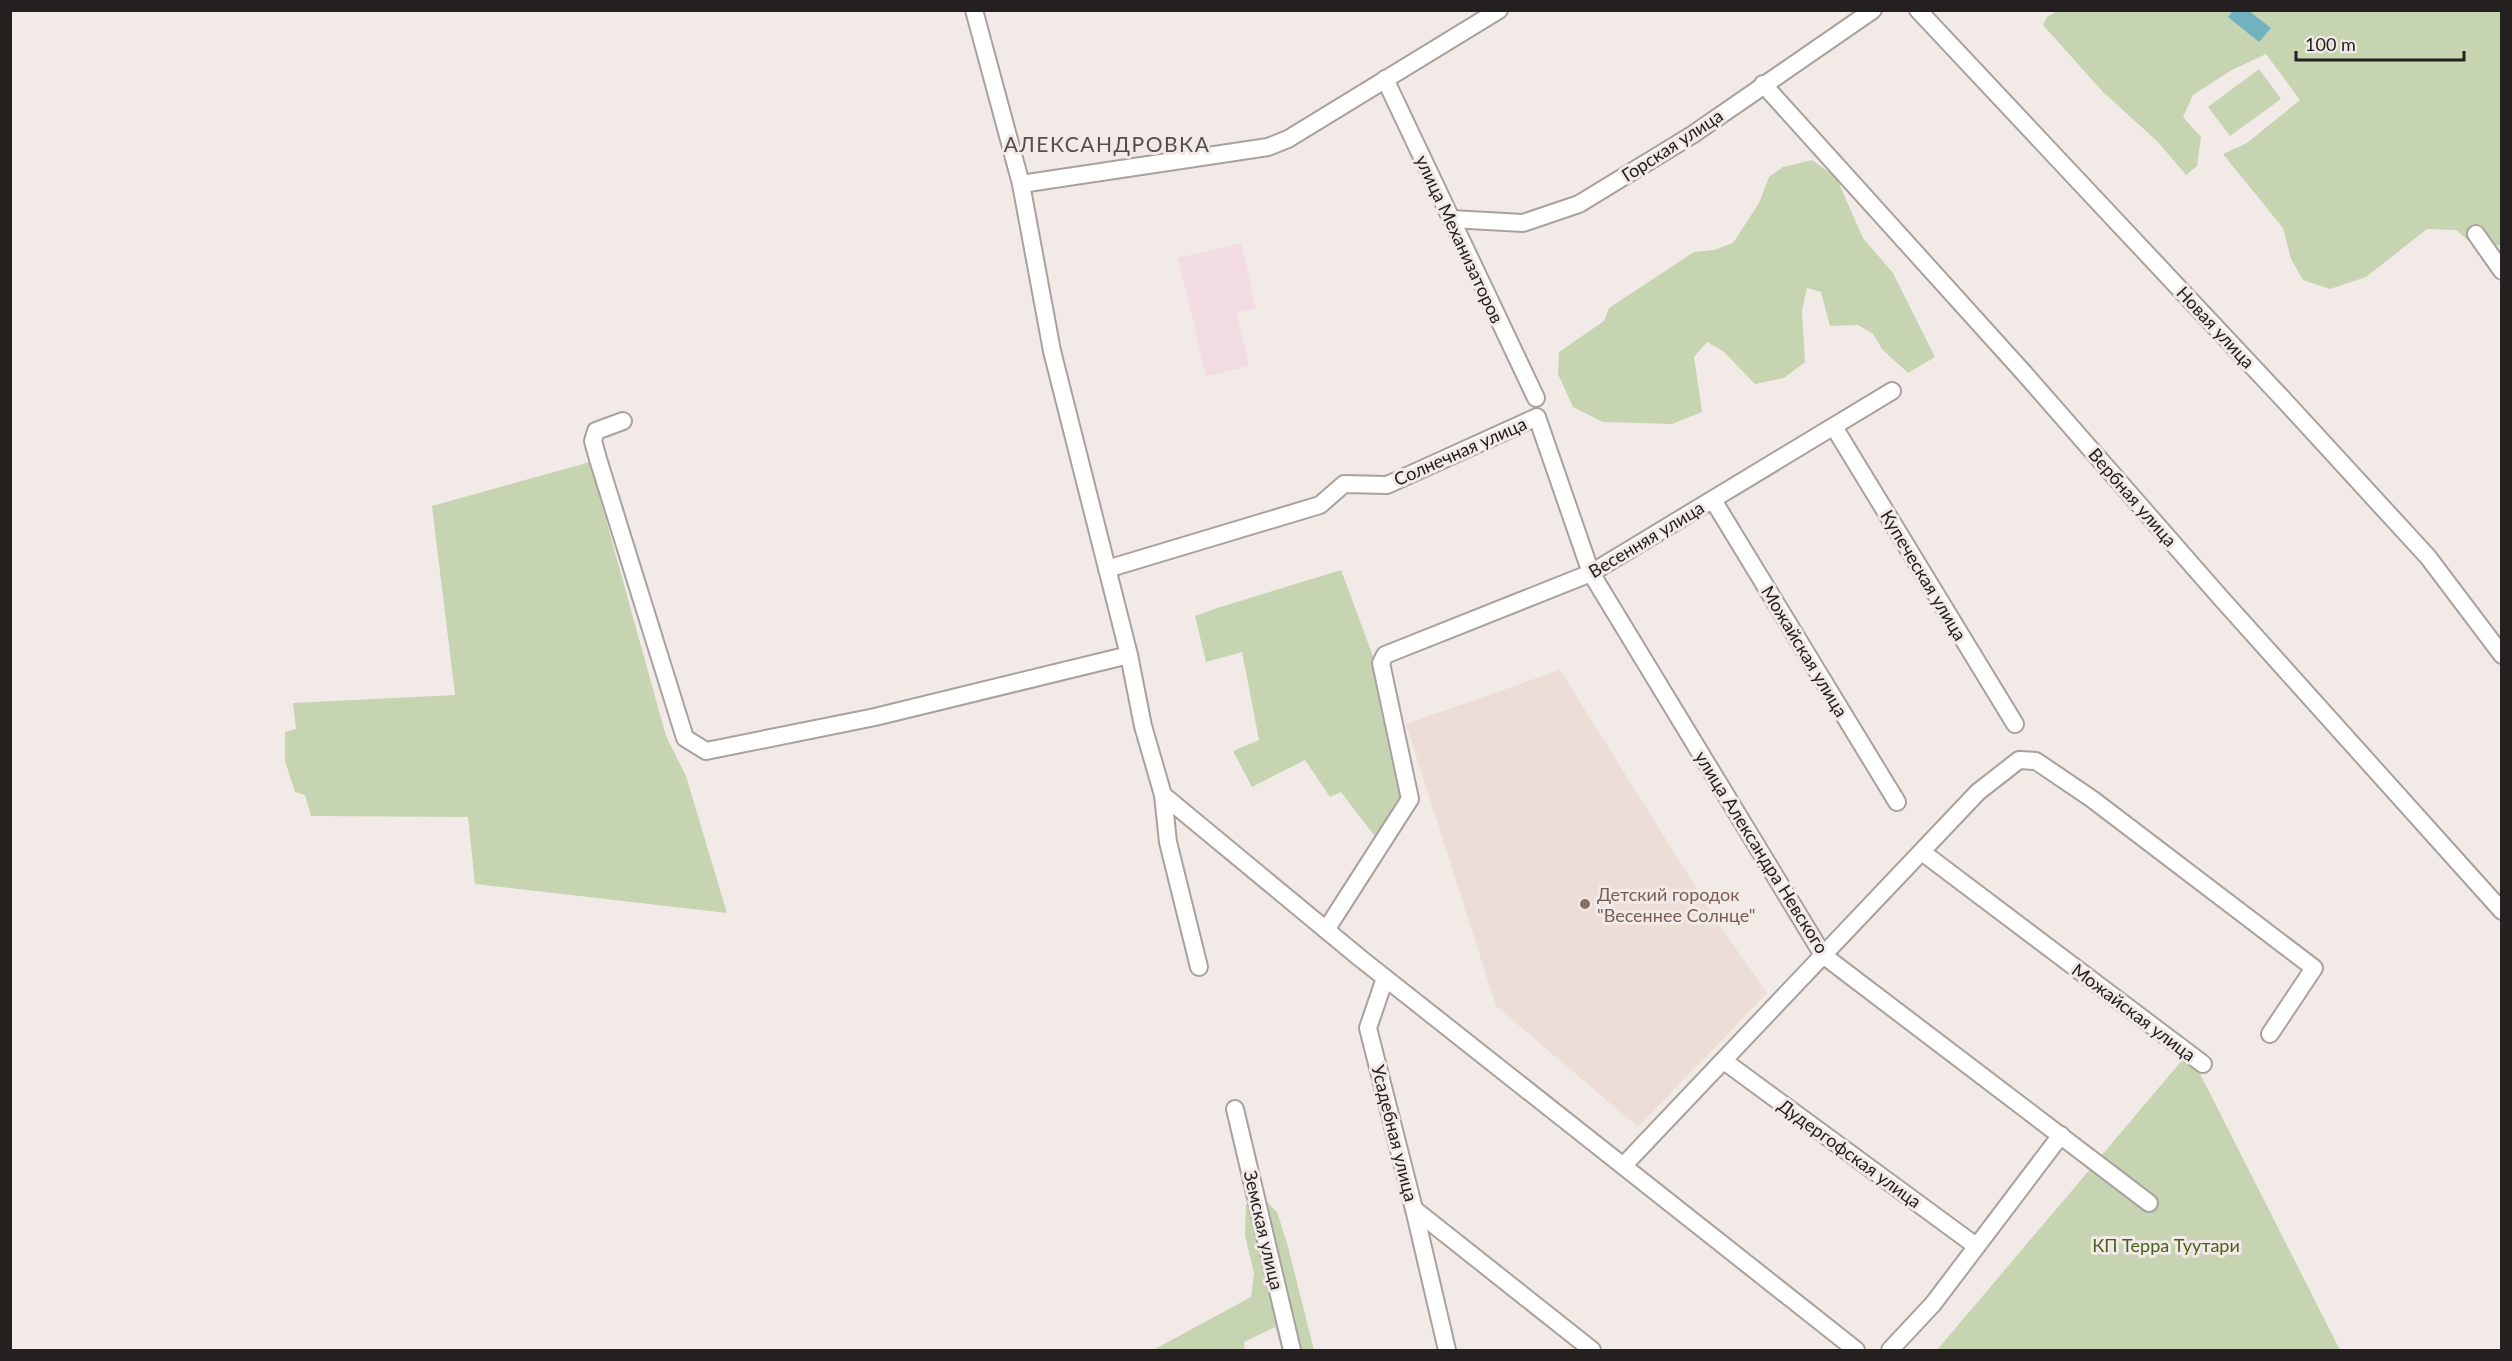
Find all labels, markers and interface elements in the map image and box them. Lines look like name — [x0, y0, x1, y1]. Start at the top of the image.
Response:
scale bar — [2296, 24, 2464, 62]
text: 100 m — [2305, 33, 2356, 55]
street label: Горская улица — [1617, 104, 1727, 186]
district label: АЛЕКСАНДРОВКА — [1004, 131, 1210, 156]
street label: улица Механизаторов — [1411, 151, 1509, 327]
street label: Новая улица — [2172, 281, 2260, 373]
street label: Солнечная улица — [1390, 412, 1530, 490]
street label: Вербная улица — [2084, 443, 2182, 551]
street label: Весенняя улица — [1584, 496, 1708, 582]
street label: Купеческая улица — [1876, 506, 1972, 644]
street label: Можайская улица — [1757, 581, 1853, 721]
street label: улица Александра Невского — [1691, 747, 1833, 957]
place label: Детский городок "Весеннее Солнце" — [1597, 883, 1756, 926]
marker: Детский городок "Весеннее Солнце" — [1578, 897, 1592, 911]
street label: Можайская улица — [2068, 958, 2200, 1066]
street label: Усадебная улица — [1367, 1062, 1423, 1204]
street label: Дудергофская улица — [1774, 1094, 1926, 1212]
street label: Земская улица — [1240, 1168, 1288, 1292]
park label: КП Терра Туутари — [2092, 1234, 2240, 1256]

